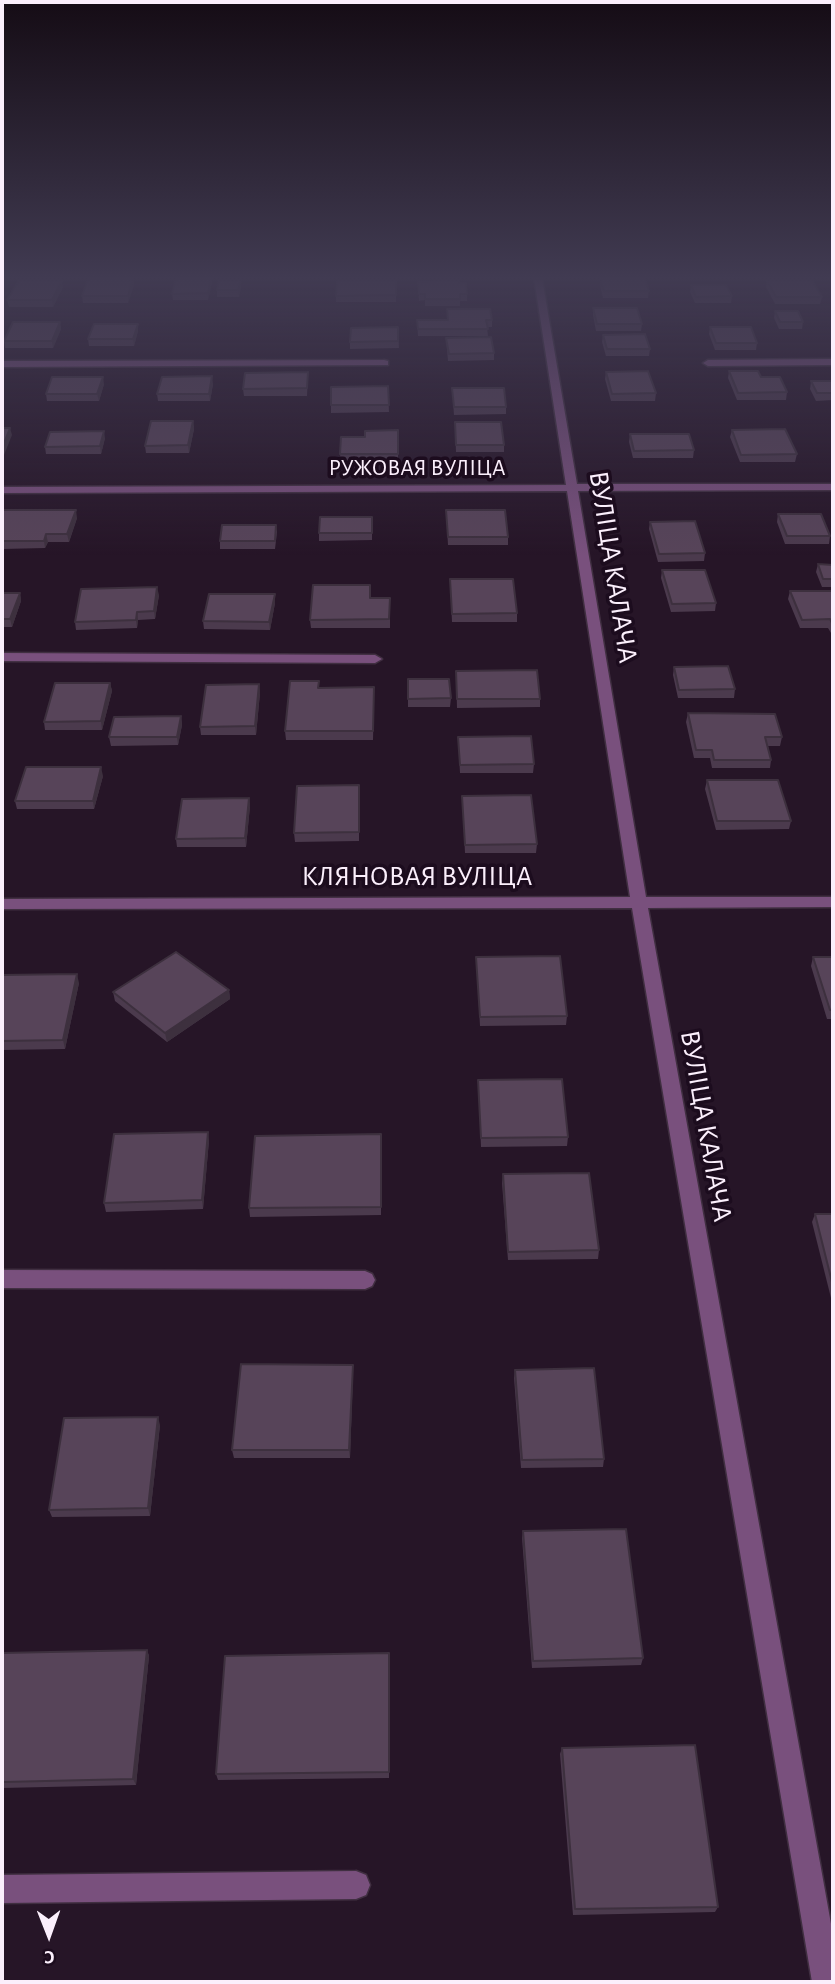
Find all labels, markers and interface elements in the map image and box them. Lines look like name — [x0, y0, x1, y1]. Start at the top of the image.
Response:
street label: РУЖОВАЯ ВУЛІЦА — [328, 454, 506, 482]
street label: ВУЛІЦА КАЛАЧА — [581, 469, 645, 665]
street label: КЛЯНОВАЯ ВУЛІЦА — [301, 860, 533, 894]
street label: ВУЛІЦА КАЛАЧА — [673, 1028, 739, 1224]
north arrow — [14, 1900, 84, 1970]
text: С — [44, 1947, 55, 1966]

